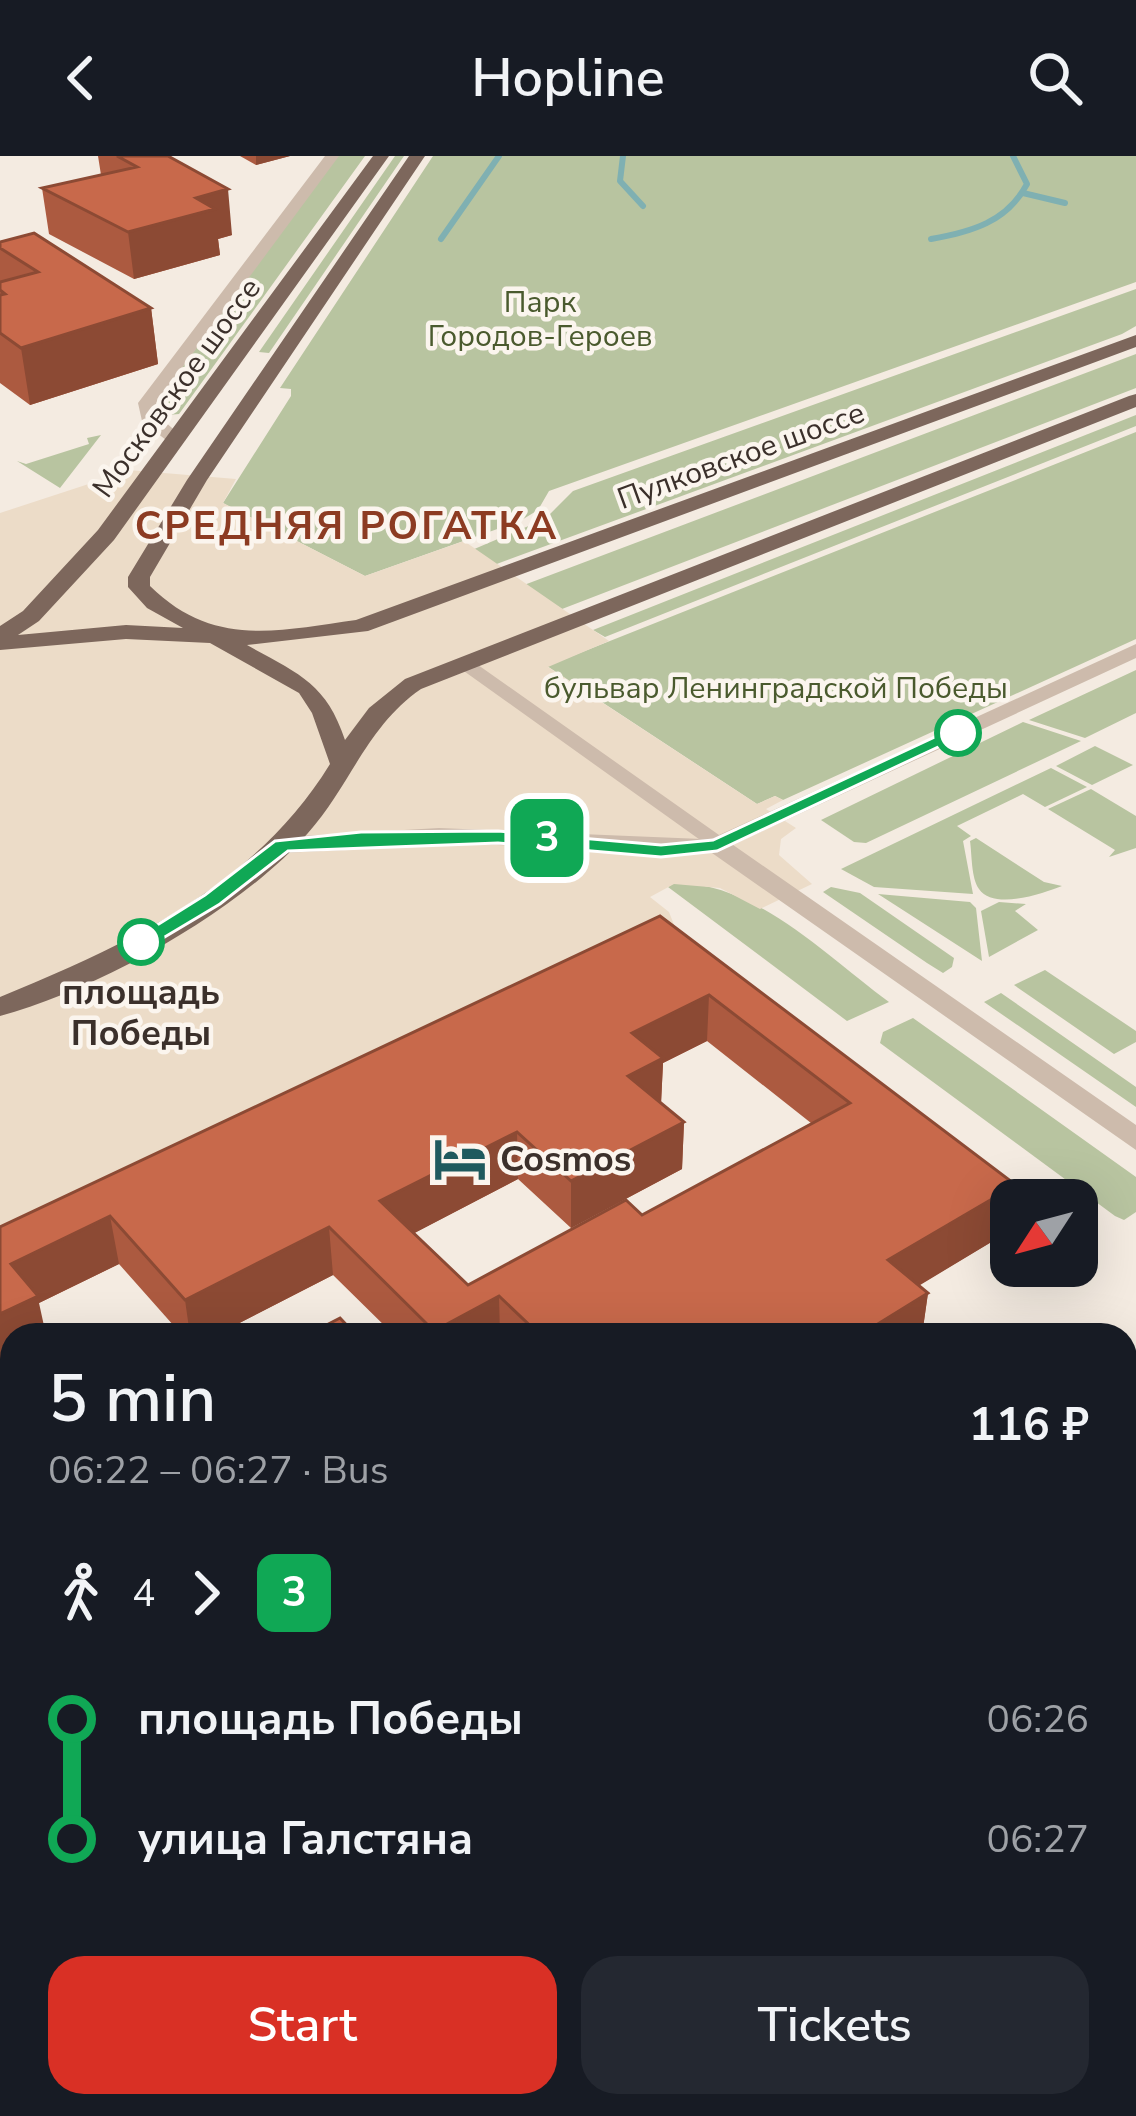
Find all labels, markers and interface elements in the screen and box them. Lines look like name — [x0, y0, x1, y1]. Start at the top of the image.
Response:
text: Hopline — [471, 41, 665, 115]
icon: back — [48, 45, 114, 111]
icon: search — [1022, 45, 1088, 111]
street label: Московское шоссе — [83, 270, 271, 506]
park label: Парк Городов-Героев — [428, 282, 652, 357]
street label: Пулковское шоссе — [612, 392, 870, 520]
district label: СРЕДНЯЯ РОГАТКА — [135, 500, 559, 553]
park label: бульвар Ленинградской Победы — [544, 668, 1008, 709]
unlabelled marker — [936, 711, 980, 755]
line badge: 3 — [508, 799, 586, 877]
text: 3 — [534, 809, 560, 866]
marker: площадь Победы — [119, 920, 163, 964]
place label: площадь Победы — [62, 968, 220, 1058]
hotel icon: Cosmos — [431, 1130, 489, 1188]
place label: Cosmos — [500, 1135, 631, 1184]
north arrow — [990, 1179, 1098, 1287]
map controls — [990, 1179, 1098, 1287]
text: 5 min — [48, 1354, 216, 1444]
text: 116 ₽ — [969, 1395, 1089, 1456]
text: 06:22 – 06:27 · Bus — [48, 1444, 388, 1497]
icon: walk — [48, 1560, 114, 1626]
icon: forward — [173, 1560, 239, 1626]
text: 3 — [281, 1564, 307, 1621]
text: 4 — [132, 1567, 155, 1620]
text: площадь Победы — [138, 1689, 523, 1750]
text: 06:26 — [987, 1693, 1089, 1746]
text: улица Галстяна — [138, 1809, 473, 1870]
text: 06:27 — [987, 1813, 1089, 1866]
button: Start — [48, 1956, 557, 2094]
button: Tickets — [581, 1956, 1089, 2094]

